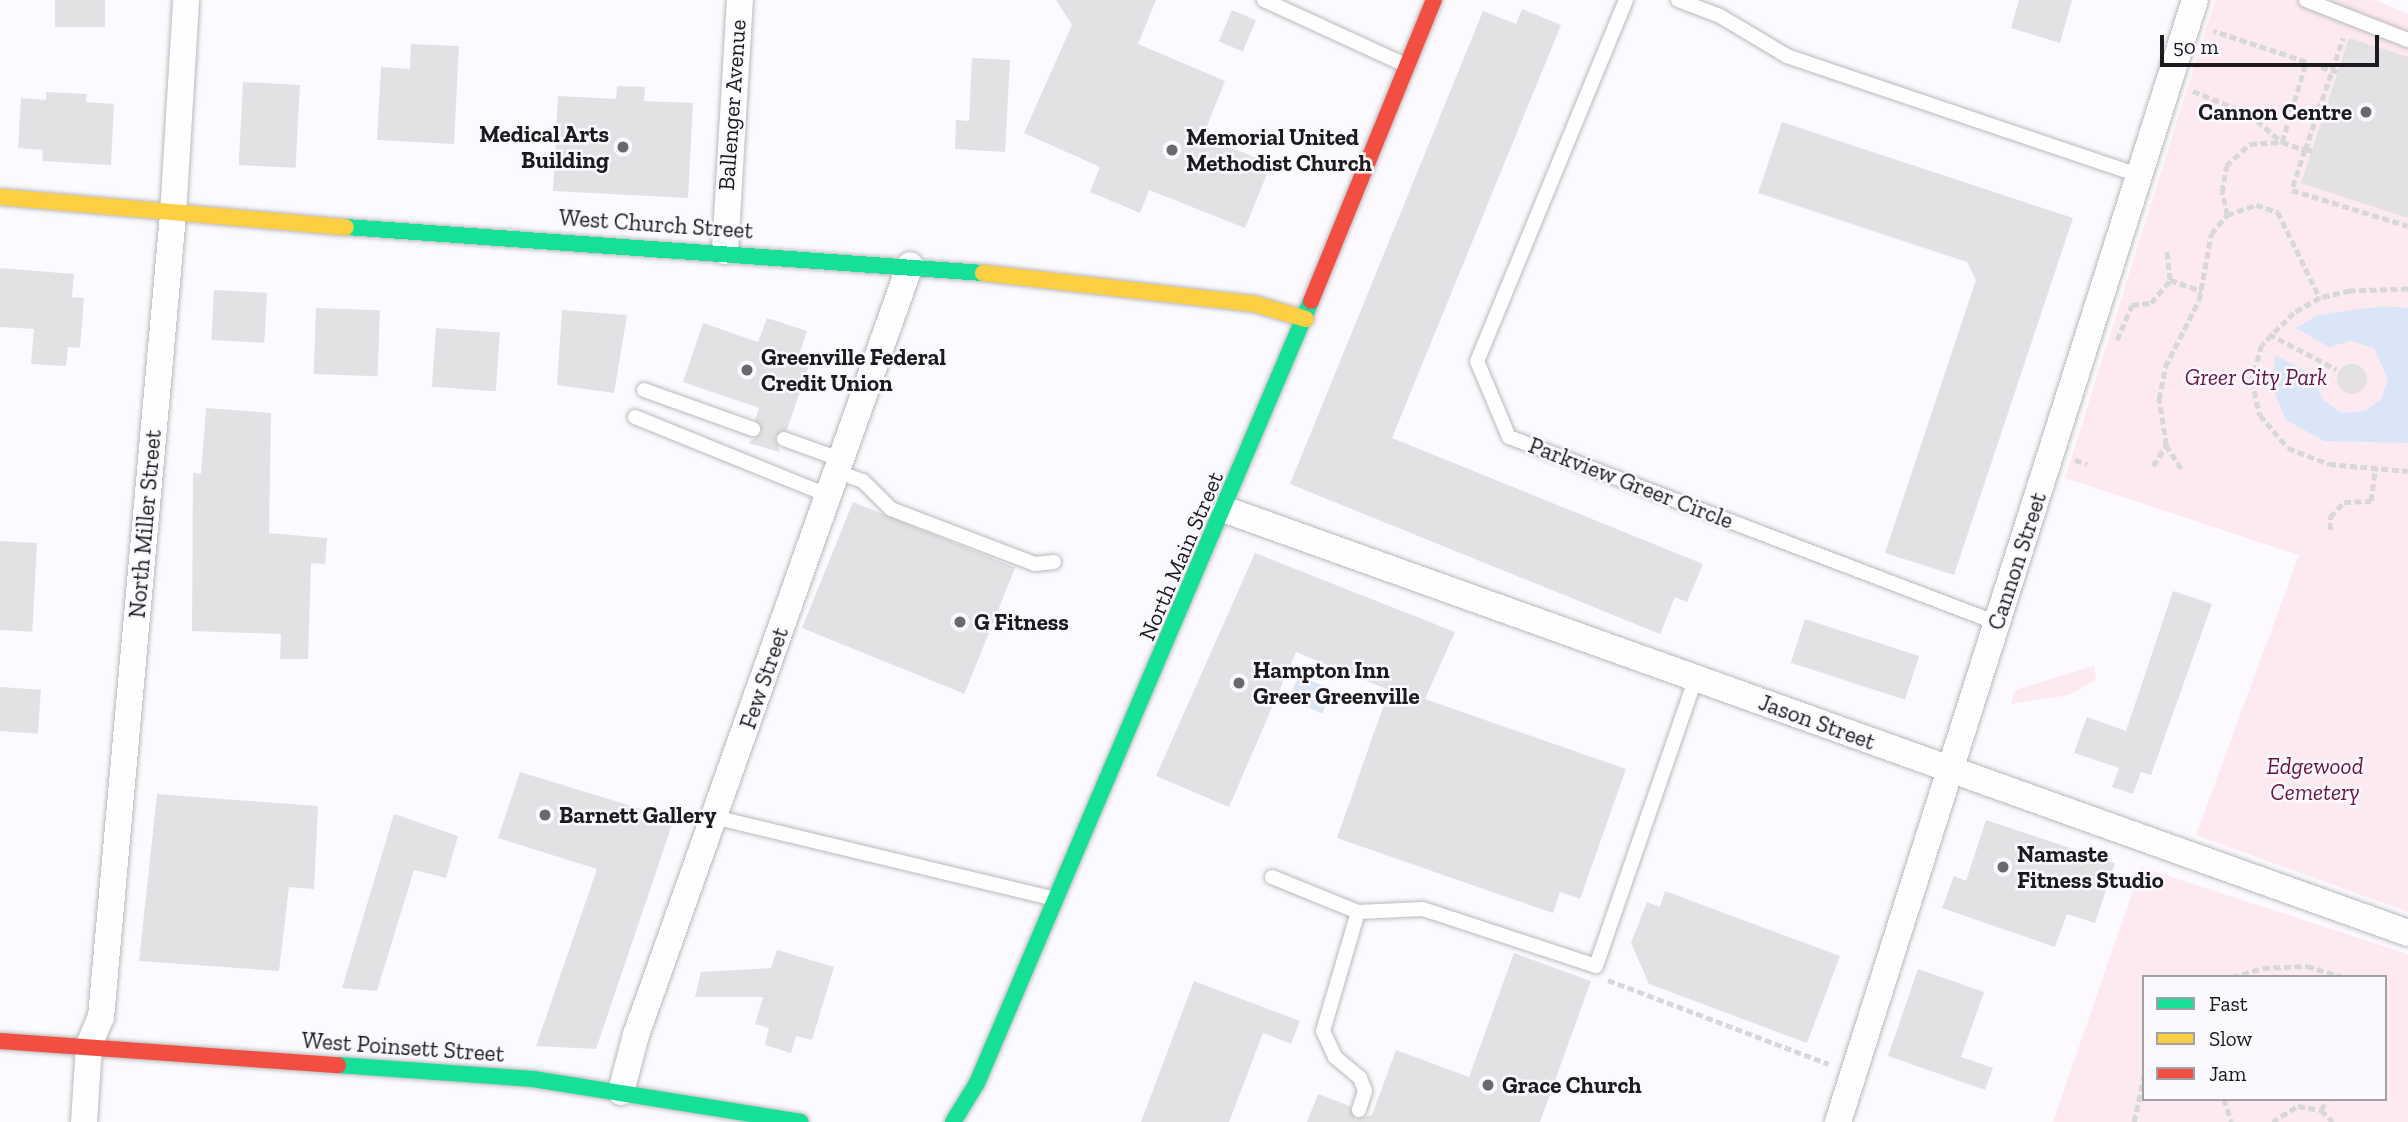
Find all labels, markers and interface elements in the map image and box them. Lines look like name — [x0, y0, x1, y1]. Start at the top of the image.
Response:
street label: Ballenger Avenue — [712, 18, 752, 192]
scale bar — [2163, 21, 2382, 65]
text: 50 m — [2173, 34, 2219, 59]
place label: Cannon Centre — [2198, 98, 2352, 126]
marker: Cannon Centre — [2358, 104, 2374, 120]
place label: Medical Arts Building — [479, 120, 609, 174]
place label: Memorial United Methodist Church — [1186, 123, 1372, 177]
marker: Medical Arts Building — [615, 139, 631, 155]
marker: Memorial United Methodist Church — [1164, 142, 1180, 158]
street label: West Church Street — [558, 203, 754, 245]
place label: Greenville Federal Credit Union — [761, 343, 946, 397]
marker: Greenville Federal Credit Union — [739, 362, 755, 378]
park label: Greer City Park — [2185, 363, 2327, 391]
street label: North Miller Street — [123, 428, 167, 620]
street label: Parkview Greer Circle — [1524, 431, 1738, 535]
street label: North Main Street — [1133, 467, 1229, 645]
street label: Cannon Street — [1982, 489, 2052, 633]
place label: G Fitness — [974, 608, 1069, 636]
marker: G Fitness — [952, 614, 968, 630]
street label: Few Street — [734, 623, 794, 733]
place label: Hampton Inn Greer Greenville — [1253, 656, 1420, 710]
marker: Hampton Inn Greer Greenville — [1231, 675, 1247, 691]
street label: Jason Street — [1755, 688, 1879, 756]
park label: Edgewood Cemetery — [2267, 752, 2363, 806]
place label: Barnett Gallery — [559, 801, 716, 829]
marker: Barnett Gallery — [537, 807, 553, 823]
place label: Namaste Fitness Studio — [2017, 840, 2164, 894]
marker: Namaste Fitness Studio — [1995, 859, 2011, 875]
legend — [2142, 975, 2387, 1101]
text: Fast — [2209, 991, 2248, 1016]
street label: West Poinsett Street — [301, 1026, 505, 1068]
text: Slow — [2209, 1026, 2252, 1051]
text: Jam — [2209, 1061, 2246, 1086]
place label: Grace Church — [1502, 1071, 1642, 1099]
marker: Grace Church — [1480, 1077, 1496, 1093]

